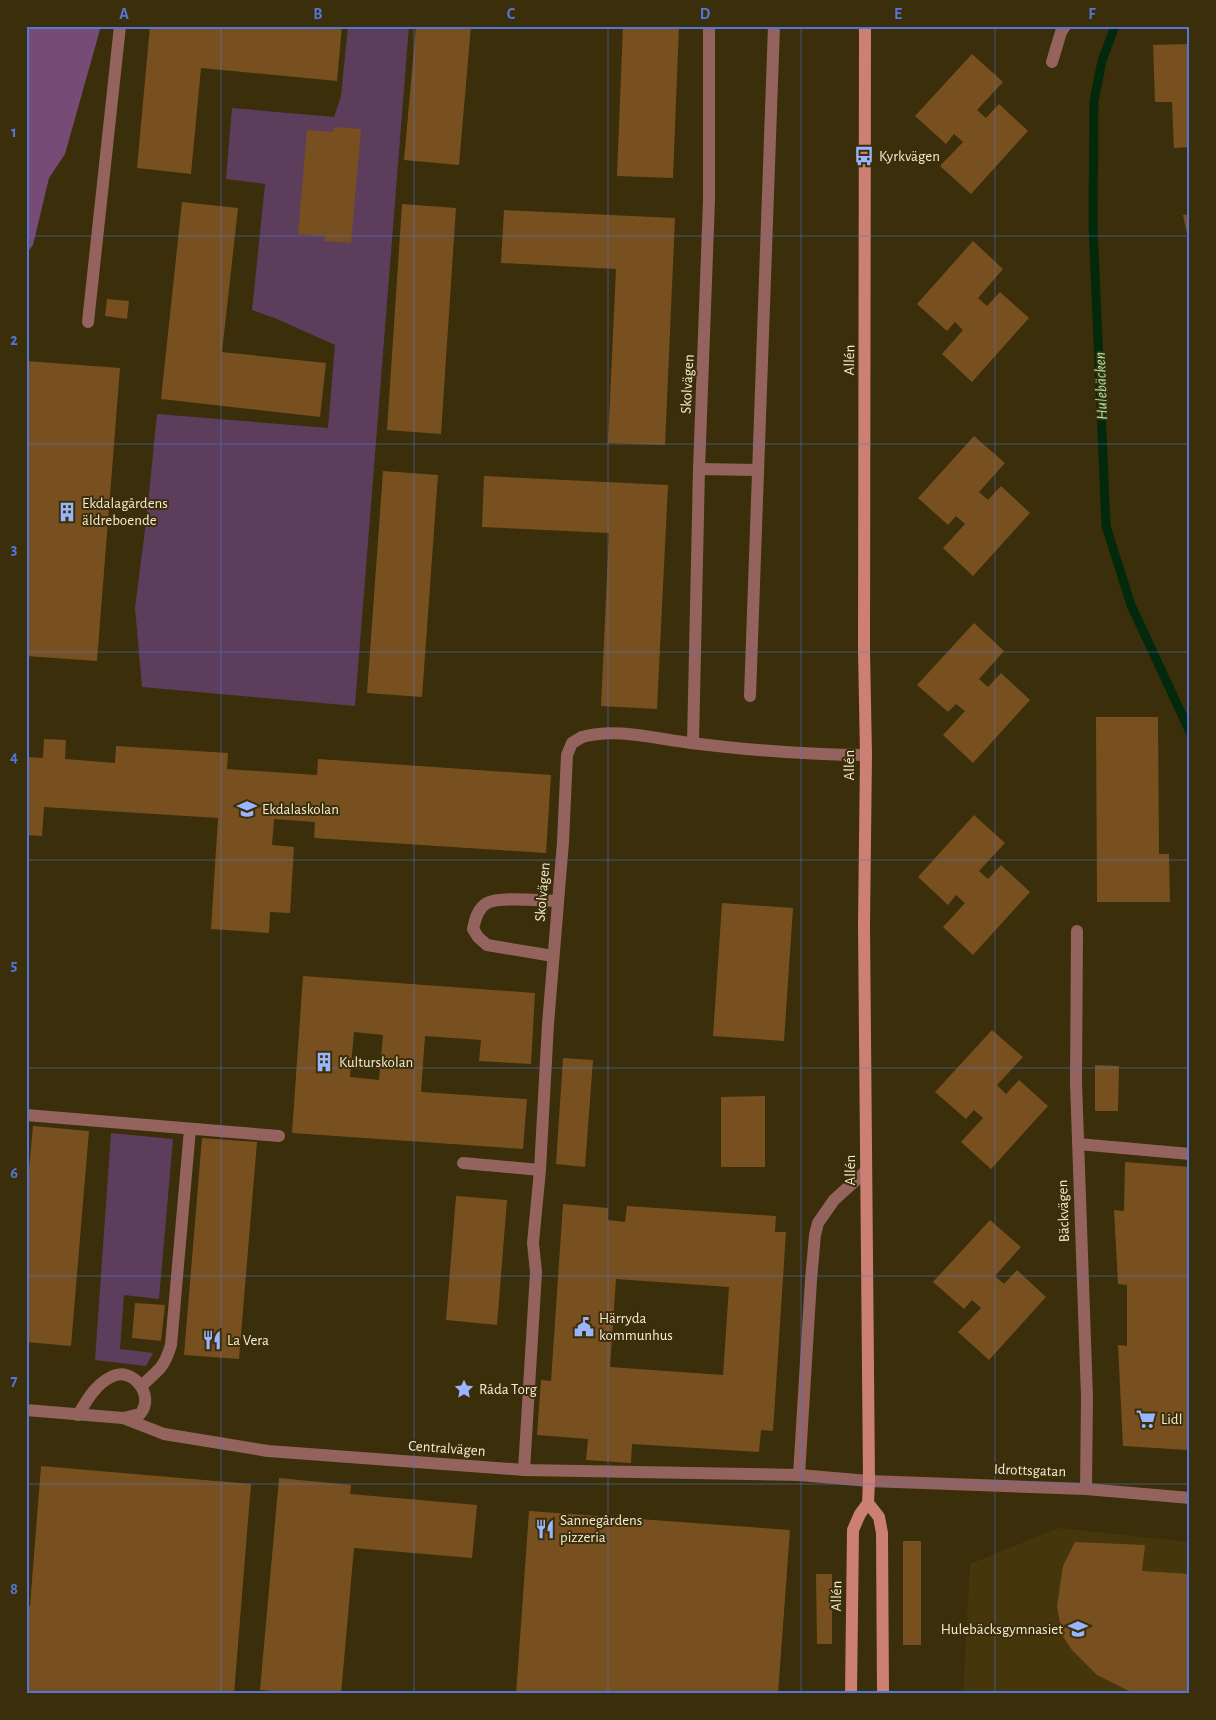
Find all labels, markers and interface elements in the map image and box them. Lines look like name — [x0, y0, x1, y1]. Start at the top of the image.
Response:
text: A — [119, 6, 129, 22]
text: B — [313, 6, 323, 22]
text: C — [507, 6, 516, 22]
text: D — [700, 6, 711, 22]
text: E — [894, 6, 902, 22]
text: F — [1088, 6, 1096, 22]
text: 1 — [11, 124, 17, 140]
bus stop icon: Kyrkvägen — [853, 145, 875, 167]
place label: Kyrkvägen — [879, 149, 940, 164]
text: 2 — [10, 332, 18, 348]
street label: Allén — [842, 345, 857, 376]
water label: Hulebäcken — [1092, 352, 1110, 420]
street label: Skolvägen — [678, 354, 697, 414]
place label: Ekdalagårdens äldreboende — [82, 496, 168, 528]
building icon: Ekdalagårdens äldreboende — [56, 501, 78, 523]
text: 3 — [11, 541, 18, 557]
text: 4 — [10, 749, 18, 765]
street label: Allén — [842, 750, 857, 780]
school or university icon: Ekdalaskolan — [236, 798, 258, 820]
place label: Ekdalaskolan — [262, 802, 339, 817]
street label: Skolvägen — [532, 862, 553, 922]
text: 5 — [11, 957, 18, 973]
building icon: Kulturskolan — [313, 1051, 335, 1073]
place label: Kulturskolan — [339, 1055, 413, 1070]
street label: Allén — [843, 1155, 858, 1185]
text: 6 — [10, 1165, 18, 1181]
street label: Bäckvägen — [1055, 1179, 1072, 1243]
place label: Härryda kommunhus — [599, 1311, 673, 1343]
public building icon: Härryda kommunhus — [573, 1316, 595, 1338]
restaurant icon: La Vera — [201, 1329, 223, 1351]
place label: La Vera — [227, 1333, 269, 1348]
text: 7 — [11, 1373, 18, 1389]
place icon: Råda Torg — [453, 1378, 475, 1400]
place label: Råda Torg — [479, 1382, 538, 1397]
supermarket icon: Lidl — [1135, 1408, 1157, 1430]
place label: Lidl — [1161, 1412, 1182, 1427]
street label: Centralvägen — [408, 1438, 486, 1459]
street label: Idrottsgatan — [994, 1462, 1066, 1479]
place label: Sannegårdens pizzeria — [560, 1513, 642, 1545]
restaurant icon: Sannegårdens pizzeria — [534, 1518, 556, 1540]
text: 8 — [10, 1581, 18, 1597]
street label: Allén — [829, 1581, 844, 1612]
school or university icon: Hulebäcksgymnasiet — [1067, 1618, 1089, 1640]
place label: Hulebäcksgymnasiet — [941, 1622, 1063, 1637]

